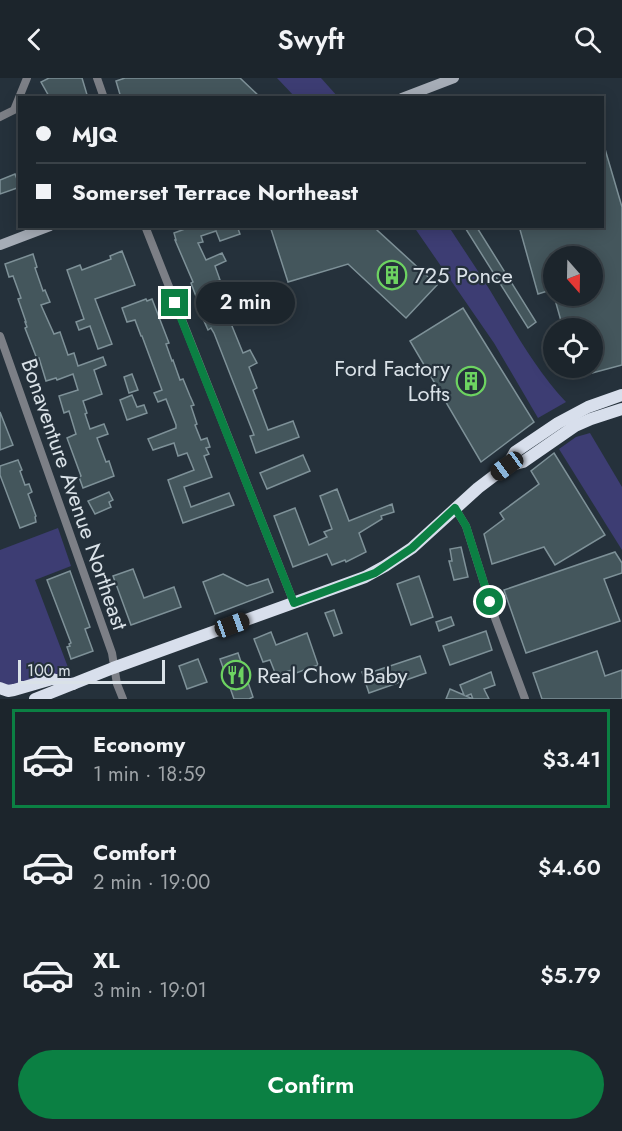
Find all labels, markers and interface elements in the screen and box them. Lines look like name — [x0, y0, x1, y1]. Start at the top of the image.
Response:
text: Swyft — [277, 20, 345, 59]
icon: back — [18, 23, 51, 56]
icon: search — [571, 23, 604, 56]
text: MJQ — [72, 118, 118, 150]
text: Somerset Terrace Northeast — [72, 176, 358, 208]
north arrow — [543, 246, 603, 306]
map controls — [543, 246, 603, 378]
building icon: 725 Ponce — [376, 259, 408, 291]
place label: 725 Ponce — [413, 259, 513, 291]
callout: 2 min — [196, 282, 295, 324]
text: 2 min — [220, 288, 271, 317]
route end — [161, 289, 188, 316]
button: locate — [543, 318, 603, 378]
place label: Ford Factory Lofts — [334, 352, 450, 409]
street label: Bonaventure Avenue Northeast — [13, 354, 137, 635]
building icon: Ford Factory Lofts — [455, 365, 487, 397]
car — [487, 448, 527, 484]
route start — [476, 588, 503, 615]
car — [212, 610, 252, 640]
scale bar — [18, 657, 165, 684]
text: 100 m — [27, 659, 71, 682]
restaurant icon: Real Chow Baby — [220, 659, 252, 691]
place label: Real Chow Baby — [257, 659, 408, 691]
text: Economy — [93, 728, 185, 760]
icon: car — [21, 732, 75, 786]
text: $3.41 — [543, 743, 601, 775]
text: 1 min · 18:59 — [93, 760, 206, 789]
text: Comfort — [93, 836, 176, 868]
icon: car — [21, 840, 75, 894]
text: $4.60 — [538, 851, 601, 883]
text: 2 min · 19:00 — [93, 868, 210, 897]
text: XL — [93, 944, 120, 976]
icon: car — [21, 948, 75, 1002]
text: $5.79 — [540, 959, 601, 991]
text: 3 min · 19:01 — [93, 976, 207, 1005]
button: Confirm — [18, 1050, 604, 1119]

